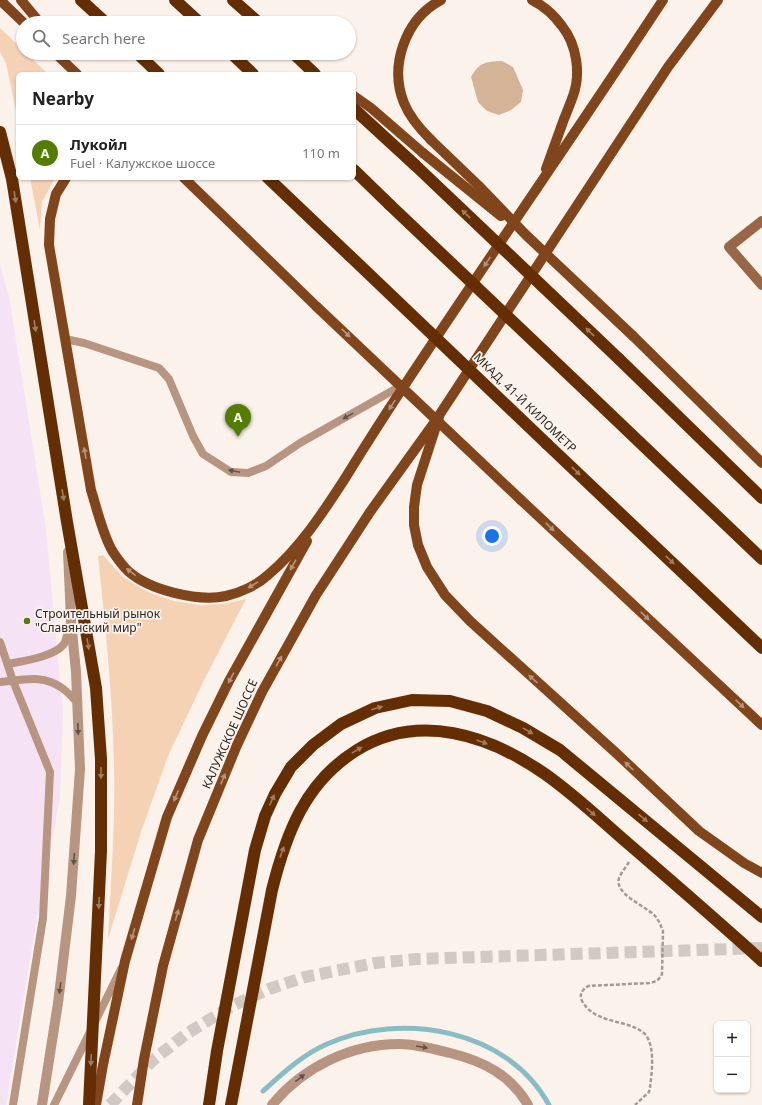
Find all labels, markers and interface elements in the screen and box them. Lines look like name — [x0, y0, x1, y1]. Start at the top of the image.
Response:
search box — [16, 16, 356, 60]
icon: search — [30, 27, 52, 49]
text: Search here — [62, 28, 145, 48]
text: Nearby — [32, 87, 94, 110]
text: Лукойл — [70, 134, 127, 154]
text: A — [41, 144, 50, 162]
text: 110 m — [302, 144, 340, 162]
text: Fuel · Калужское шоссе — [70, 154, 215, 172]
one-way arrow — [12, 191, 18, 203]
one-way arrow — [461, 209, 471, 218]
one-way arrow — [483, 257, 491, 268]
one-way arrow — [32, 320, 38, 332]
one-way arrow — [585, 327, 595, 337]
one-way arrow — [341, 329, 351, 338]
street label: МКАД, 41-Й КИЛОМЕТР — [470, 349, 580, 456]
one-way arrow — [388, 399, 395, 411]
pin: A — [225, 404, 251, 437]
one-way arrow — [342, 413, 354, 419]
one-way arrow — [82, 447, 88, 459]
one-way arrow — [571, 466, 581, 476]
one-way arrow — [228, 468, 241, 474]
one-way arrow — [60, 489, 66, 502]
one-way arrow — [545, 522, 554, 531]
your location — [482, 526, 502, 546]
one-way arrow — [665, 555, 675, 565]
one-way arrow — [290, 559, 297, 570]
one-way arrow — [125, 567, 136, 576]
one-way arrow — [248, 581, 258, 589]
place label: Строительный рынок "Славянский мир" — [35, 605, 161, 636]
one-way arrow — [640, 611, 650, 620]
marker: Строительный рынок "Славянский мир" — [22, 616, 32, 626]
one-way arrow — [85, 637, 91, 650]
one-way arrow — [276, 656, 283, 667]
one-way arrow — [227, 673, 234, 684]
one-way arrow — [528, 674, 538, 683]
street label: КАЛУЖСКОЕ ШОССЕ — [198, 676, 261, 792]
one-way arrow — [735, 699, 745, 709]
one-way arrow — [372, 705, 384, 711]
one-way arrow — [75, 723, 82, 735]
one-way arrow — [523, 727, 533, 735]
one-way arrow — [476, 739, 488, 745]
one-way arrow — [352, 746, 362, 754]
one-way arrow — [625, 762, 634, 771]
one-way arrow — [98, 767, 104, 780]
one-way arrow — [221, 772, 227, 784]
one-way arrow — [173, 791, 179, 803]
one-way arrow — [269, 794, 275, 806]
one-way arrow — [585, 807, 596, 816]
one-way arrow — [637, 814, 648, 823]
one-way arrow — [280, 846, 286, 858]
one-way arrow — [70, 853, 77, 865]
one-way arrow — [95, 897, 102, 909]
one-way arrow — [174, 908, 180, 920]
one-way arrow — [130, 928, 136, 940]
one-way arrow — [56, 982, 63, 994]
map controls — [714, 1021, 750, 1093]
button: + — [714, 1021, 750, 1057]
one-way arrow — [416, 1044, 428, 1050]
one-way arrow — [87, 1054, 94, 1066]
button: − — [714, 1057, 750, 1093]
one-way arrow — [295, 1074, 306, 1083]

